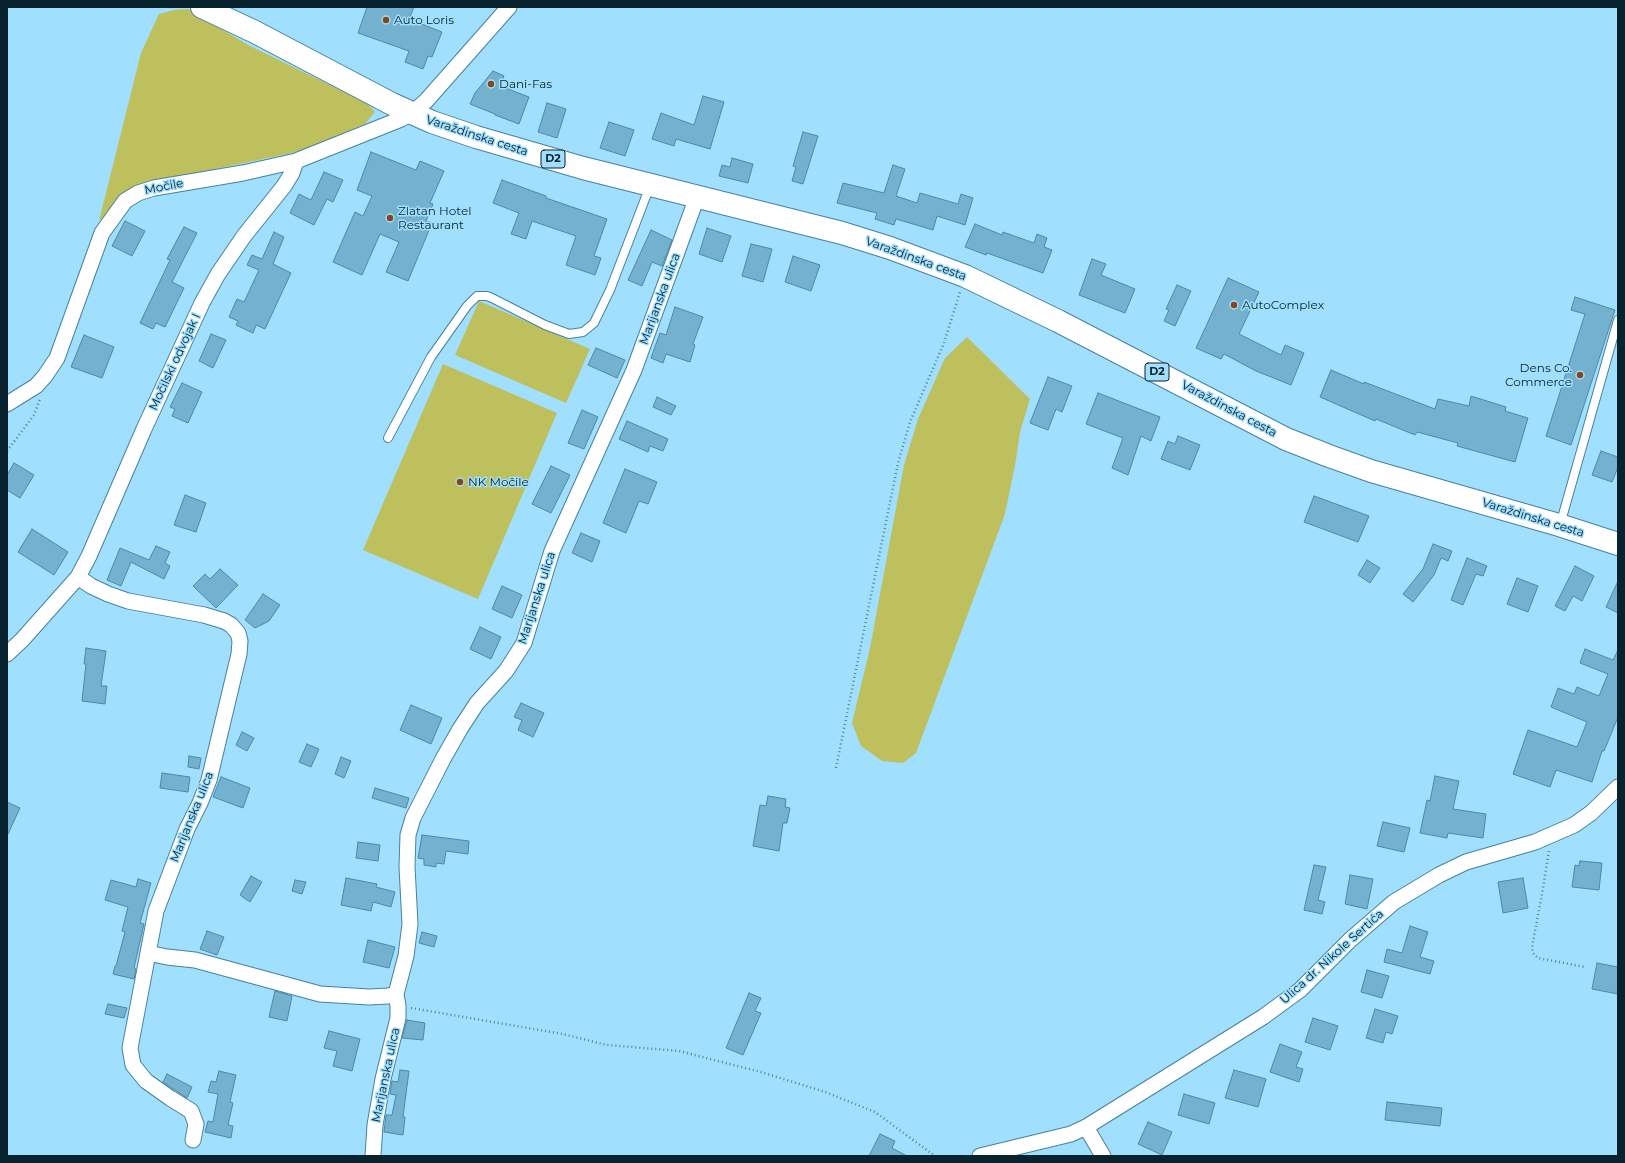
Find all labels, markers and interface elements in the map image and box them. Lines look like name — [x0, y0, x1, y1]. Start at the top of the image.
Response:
place label: Auto Loris — [394, 13, 454, 27]
marker: Auto Loris — [381, 15, 391, 25]
place label: Dani-Fas — [499, 77, 552, 91]
marker: Dani-Fas — [486, 79, 496, 89]
street label: Varaždinska cesta — [424, 113, 530, 159]
road number: D2 — [541, 150, 565, 168]
street label: Močile — [143, 176, 185, 198]
place label: Zlatan Hotel Restaurant — [398, 204, 471, 232]
marker: Zlatan Hotel Restaurant — [385, 213, 395, 223]
street label: Varaždinska cesta — [864, 234, 968, 284]
street label: Marijanska ulica — [637, 251, 683, 347]
place label: AutoComplex — [1242, 298, 1324, 312]
marker: AutoComplex — [1229, 300, 1239, 310]
street label: Močilski odvojak I — [146, 311, 204, 413]
place label: Dens Co. Commerce — [1505, 361, 1572, 389]
road number: D2 — [1145, 363, 1169, 381]
marker: Dens Co. Commerce — [1575, 370, 1585, 380]
street label: Varaždinska cesta — [1179, 378, 1279, 440]
place label: NK Močile — [468, 475, 529, 489]
marker: NK Močile — [455, 477, 465, 487]
street label: Varaždinska cesta — [1480, 496, 1586, 540]
street label: Marijanska ulica — [515, 550, 559, 646]
street label: Marijanska ulica — [167, 770, 217, 864]
street label: Ulica dr. Nikole Sertića — [1277, 907, 1387, 1007]
street label: Marijanska ulica — [369, 1026, 403, 1124]

